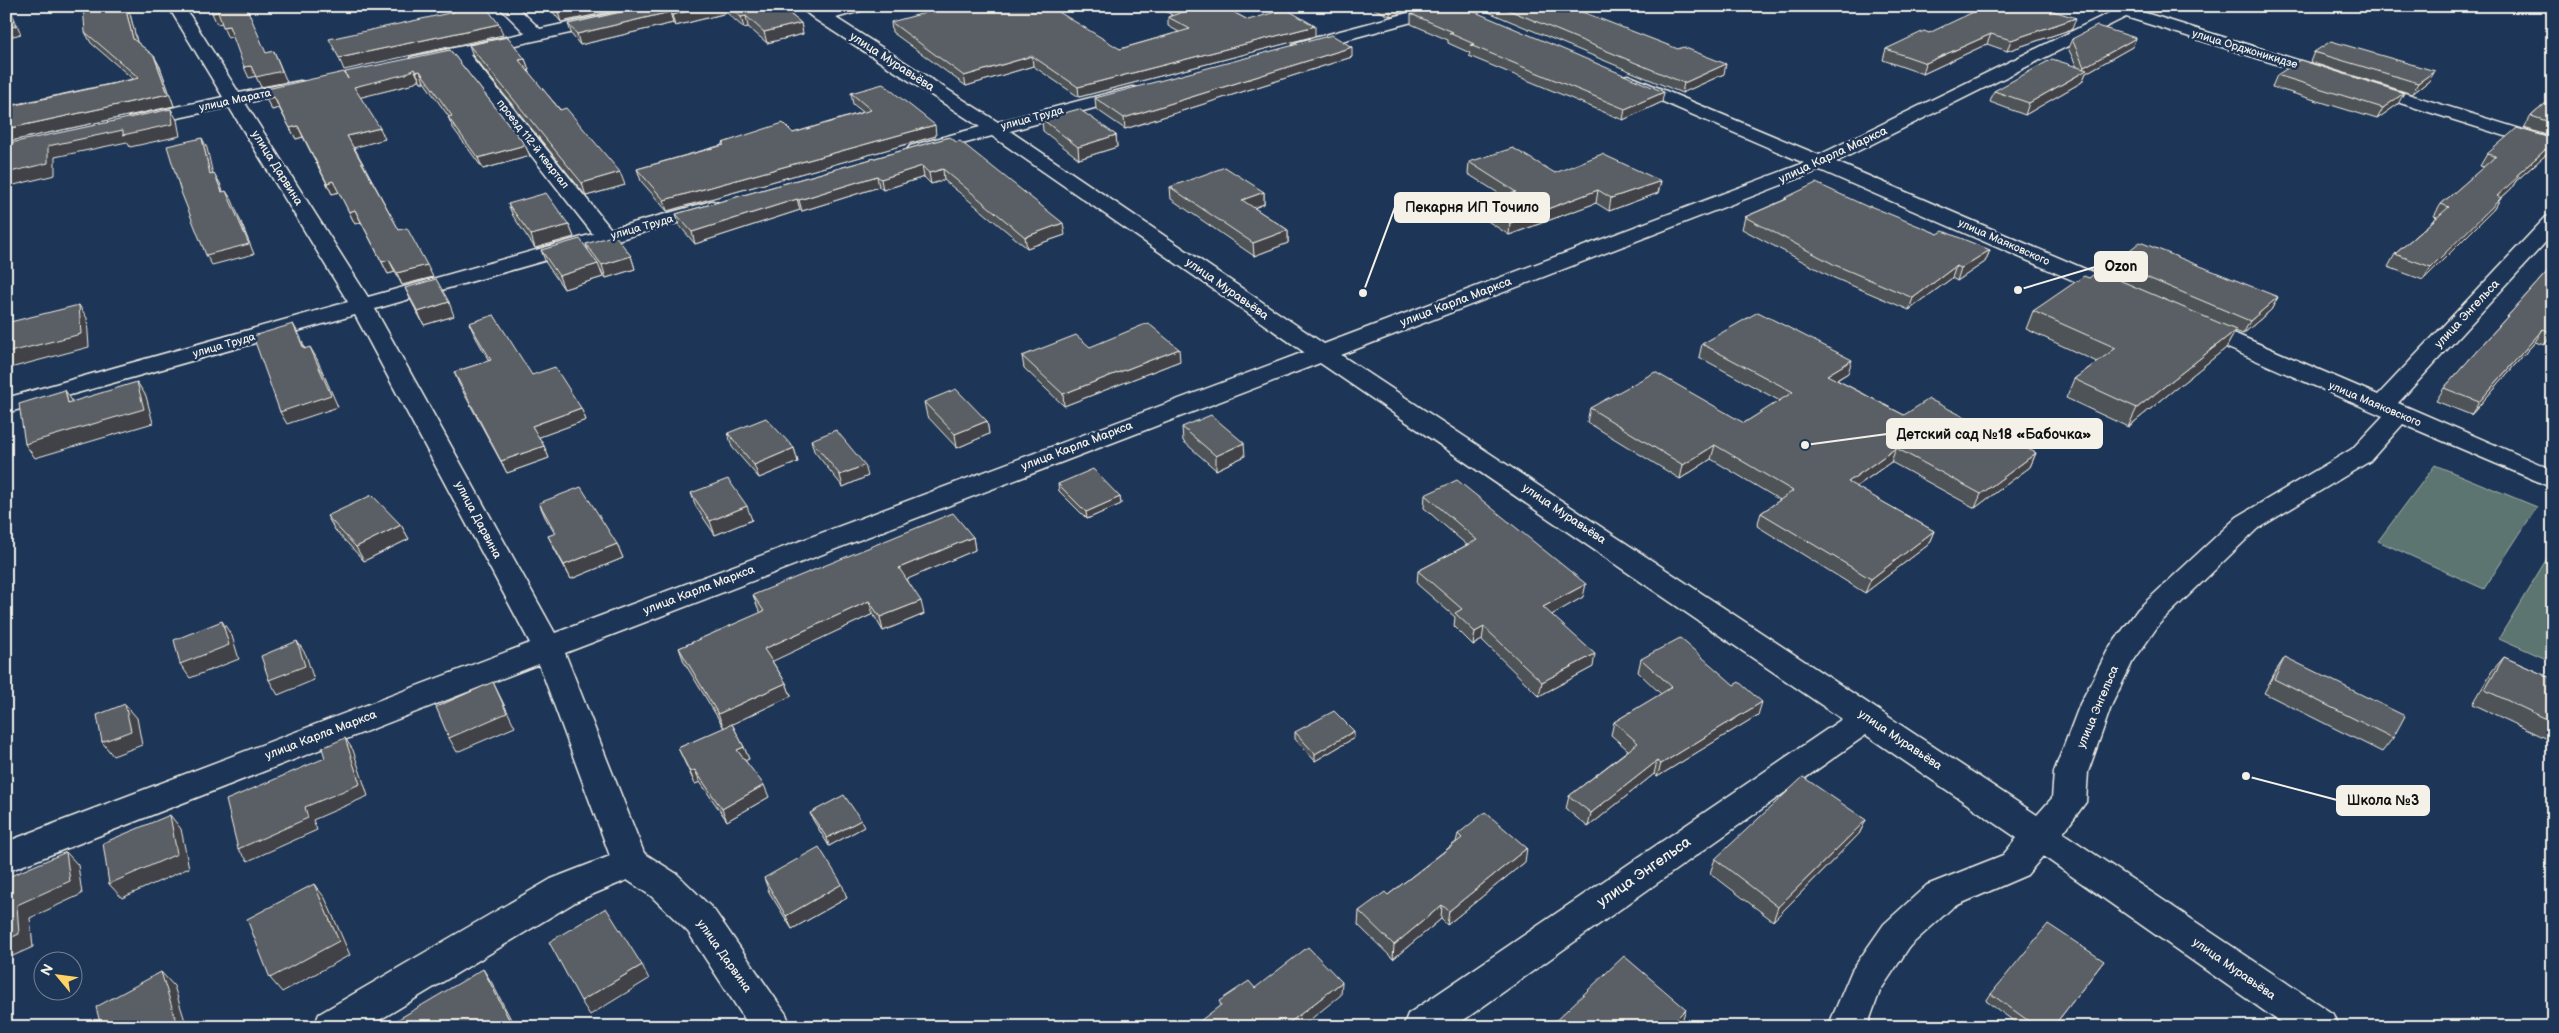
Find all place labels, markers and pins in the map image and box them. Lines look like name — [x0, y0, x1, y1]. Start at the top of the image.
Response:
callout: Пекарня ИП Точило — [1395, 193, 1549, 222]
callout: Ozon — [2095, 252, 2147, 281]
callout: Детский сад №18 «Бабочка» — [1887, 419, 2102, 448]
callout: Школа №3 — [2337, 786, 2429, 815]

